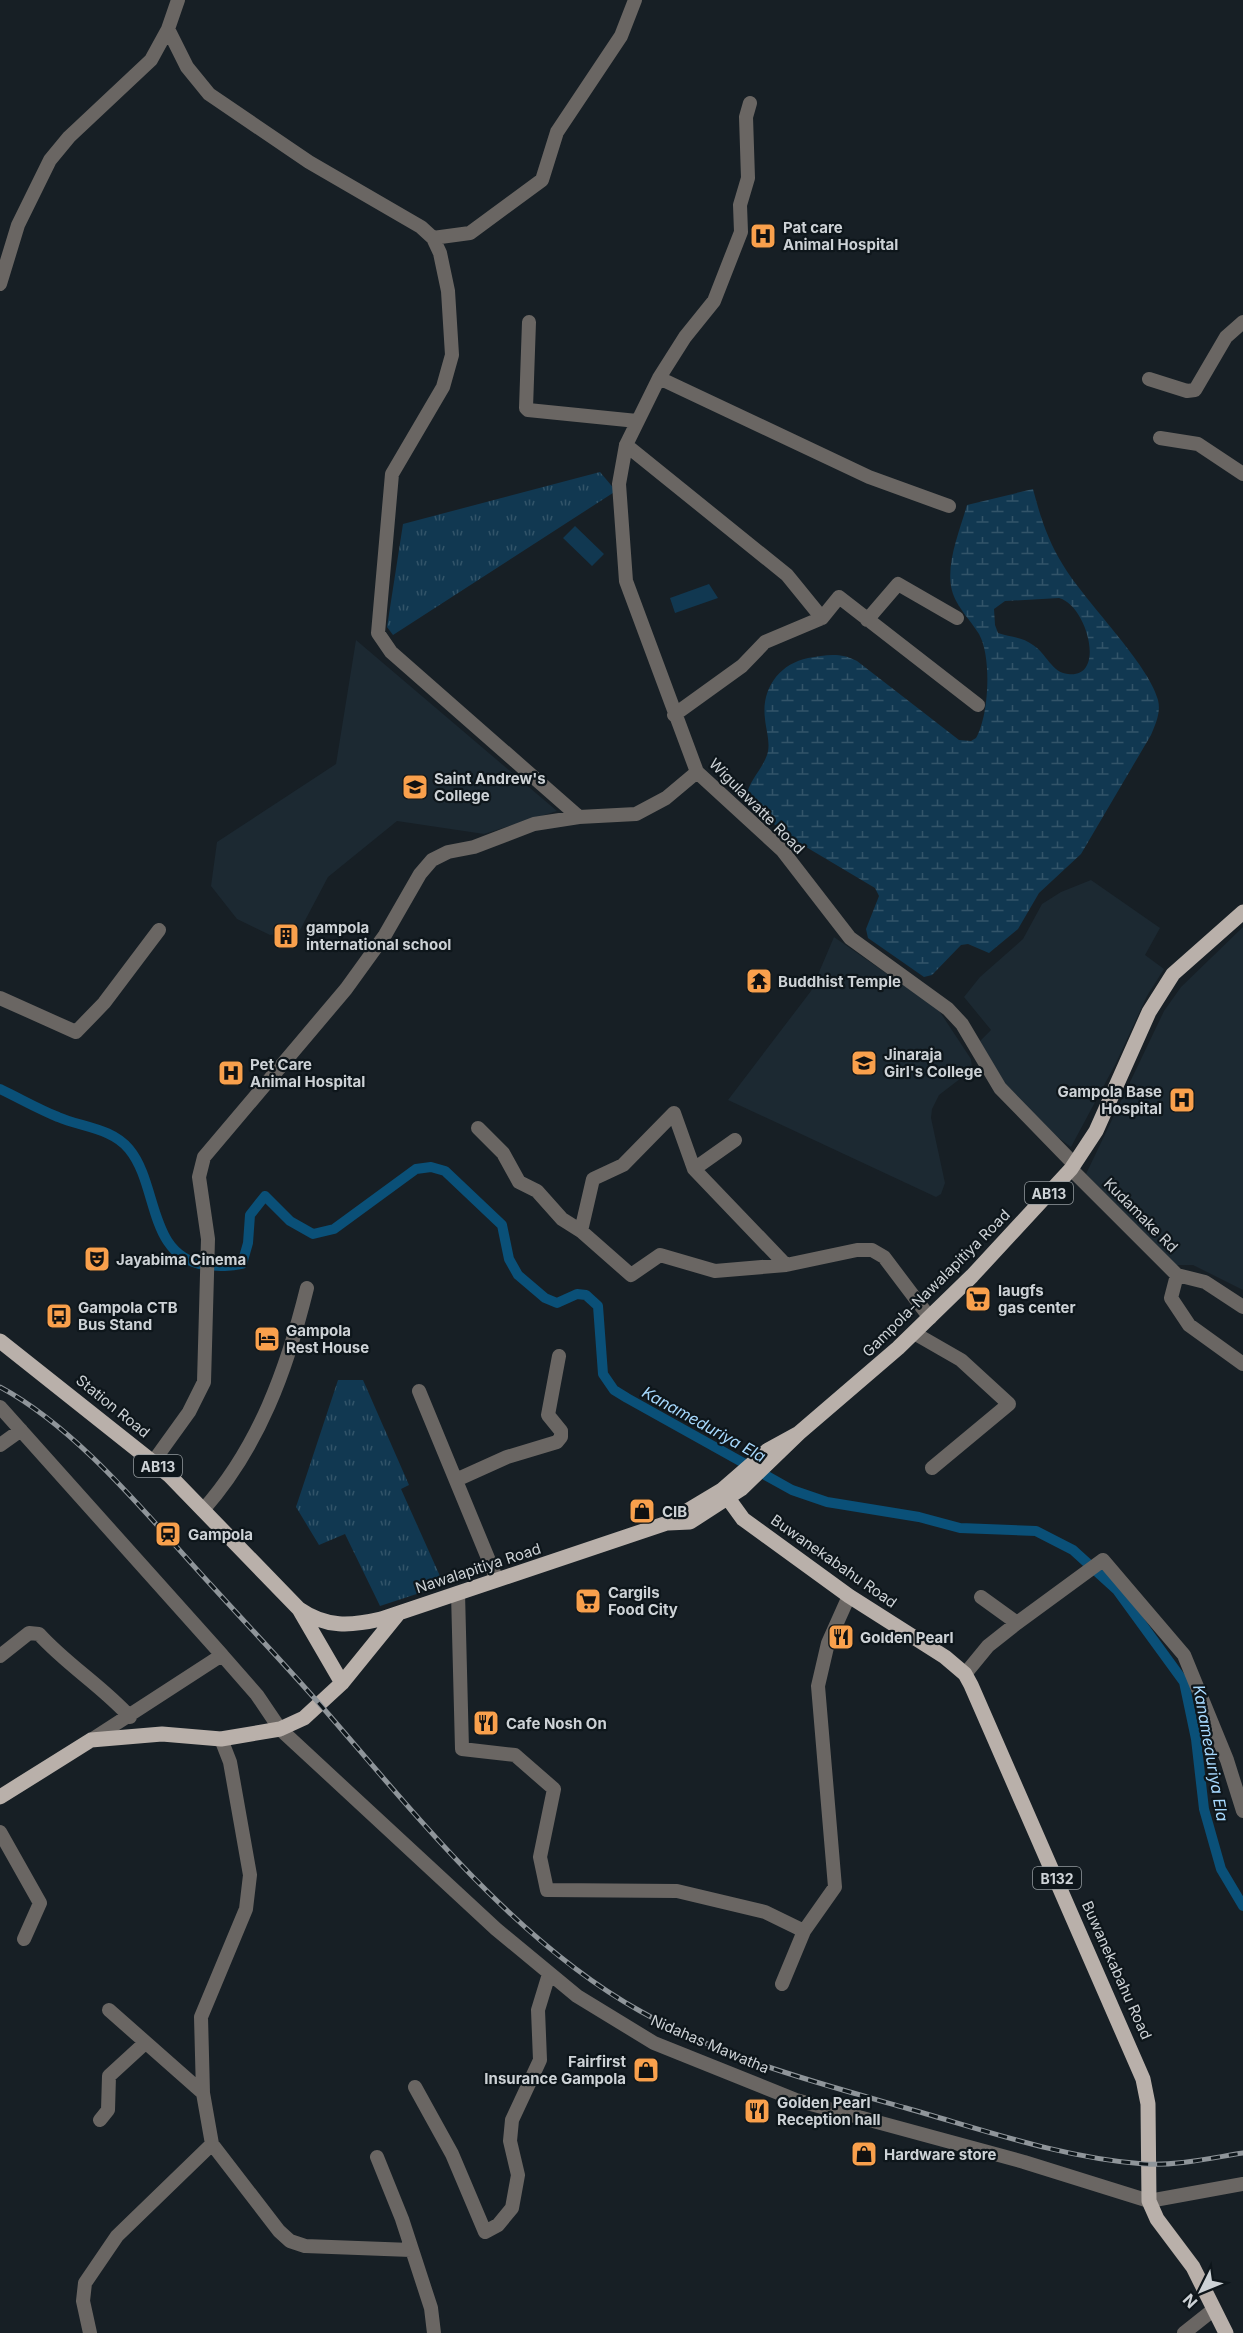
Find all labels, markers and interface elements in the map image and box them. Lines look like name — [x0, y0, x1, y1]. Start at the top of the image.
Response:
place label: Pat care Animal Hospital — [783, 218, 898, 254]
hospital icon: Pat care Animal Hospital — [748, 221, 778, 251]
street label: Wigulawatte Road — [705, 754, 809, 858]
place label: Saint Andrew's College — [434, 769, 546, 805]
school or university icon: Saint Andrew's College — [400, 772, 430, 802]
place label: gampola international school — [306, 918, 451, 954]
building icon: gampola international school — [271, 921, 301, 951]
temple icon: Buddhist Temple — [744, 966, 774, 996]
place label: Buddhist Temple — [778, 972, 901, 991]
place label: Jinaraja Girl's College — [884, 1045, 982, 1081]
school or university icon: Jinaraja Girl's College — [849, 1048, 879, 1078]
place label: Pet Care Animal Hospital — [250, 1055, 365, 1091]
hospital icon: Pet Care Animal Hospital — [216, 1058, 246, 1088]
place label: Gampola Base Hospital — [1057, 1082, 1162, 1118]
hospital icon: Gampola Base Hospital — [1167, 1085, 1197, 1115]
street label: Kudamake Rd — [1100, 1174, 1182, 1256]
road number: AB13 — [1025, 1182, 1073, 1204]
street label: Gampola-Nawalapitiya Road — [858, 1205, 1014, 1361]
theatre icon: Jayabima Cinema — [82, 1244, 112, 1274]
place label: Jayabima Cinema — [116, 1250, 246, 1269]
place label: laugfs gas center — [998, 1281, 1076, 1317]
supermarket icon: laugfs gas center — [963, 1284, 993, 1314]
place label: Gampola CTB Bus Stand — [78, 1298, 178, 1334]
bus stop icon: Gampola CTB Bus Stand — [44, 1301, 74, 1331]
place label: Gampola Rest House — [286, 1321, 369, 1357]
hotel icon: Gampola Rest House — [252, 1324, 282, 1354]
street label: Station Road — [72, 1370, 154, 1442]
water label: Kanameduriya Ela — [639, 1382, 769, 1466]
road number: AB13 — [134, 1455, 182, 1477]
shop icon: CIB — [627, 1496, 657, 1526]
place label: CIB — [662, 1502, 687, 1521]
street label: Buwanekabahu Road — [767, 1510, 901, 1612]
station icon: Gampola — [153, 1519, 183, 1549]
place label: Gampola — [188, 1525, 253, 1544]
street label: Nawalapitiya Road — [413, 1539, 543, 1597]
place label: Cargils Food City — [608, 1583, 678, 1619]
supermarket icon: Cargils Food City — [573, 1586, 603, 1616]
restaurant icon: Golden Pearl — [826, 1622, 856, 1652]
place label: Golden Pearl — [860, 1628, 954, 1647]
water label: Kanameduriya Ela — [1189, 1683, 1233, 1823]
restaurant icon: Cafe Nosh On — [471, 1708, 501, 1738]
place label: Cafe Nosh On — [506, 1714, 607, 1733]
road number: B132 — [1033, 1867, 1081, 1889]
street label: Buwanekabahu Road — [1078, 1898, 1156, 2042]
street label: Nidahas Mawatha — [648, 2010, 772, 2078]
place label: Fairfirst Insurance Gampola — [484, 2052, 627, 2088]
shop icon: Fairfirst Insurance Gampola — [631, 2055, 661, 2085]
place label: Golden Pearl Reception hall — [777, 2093, 881, 2129]
restaurant icon: Golden Pearl Reception hall — [742, 2096, 772, 2126]
shop icon: Hardware store — [849, 2139, 879, 2169]
place label: Hardware store — [884, 2145, 996, 2164]
north arrow — [1171, 2261, 1231, 2321]
text: N — [1179, 2290, 1202, 2313]

